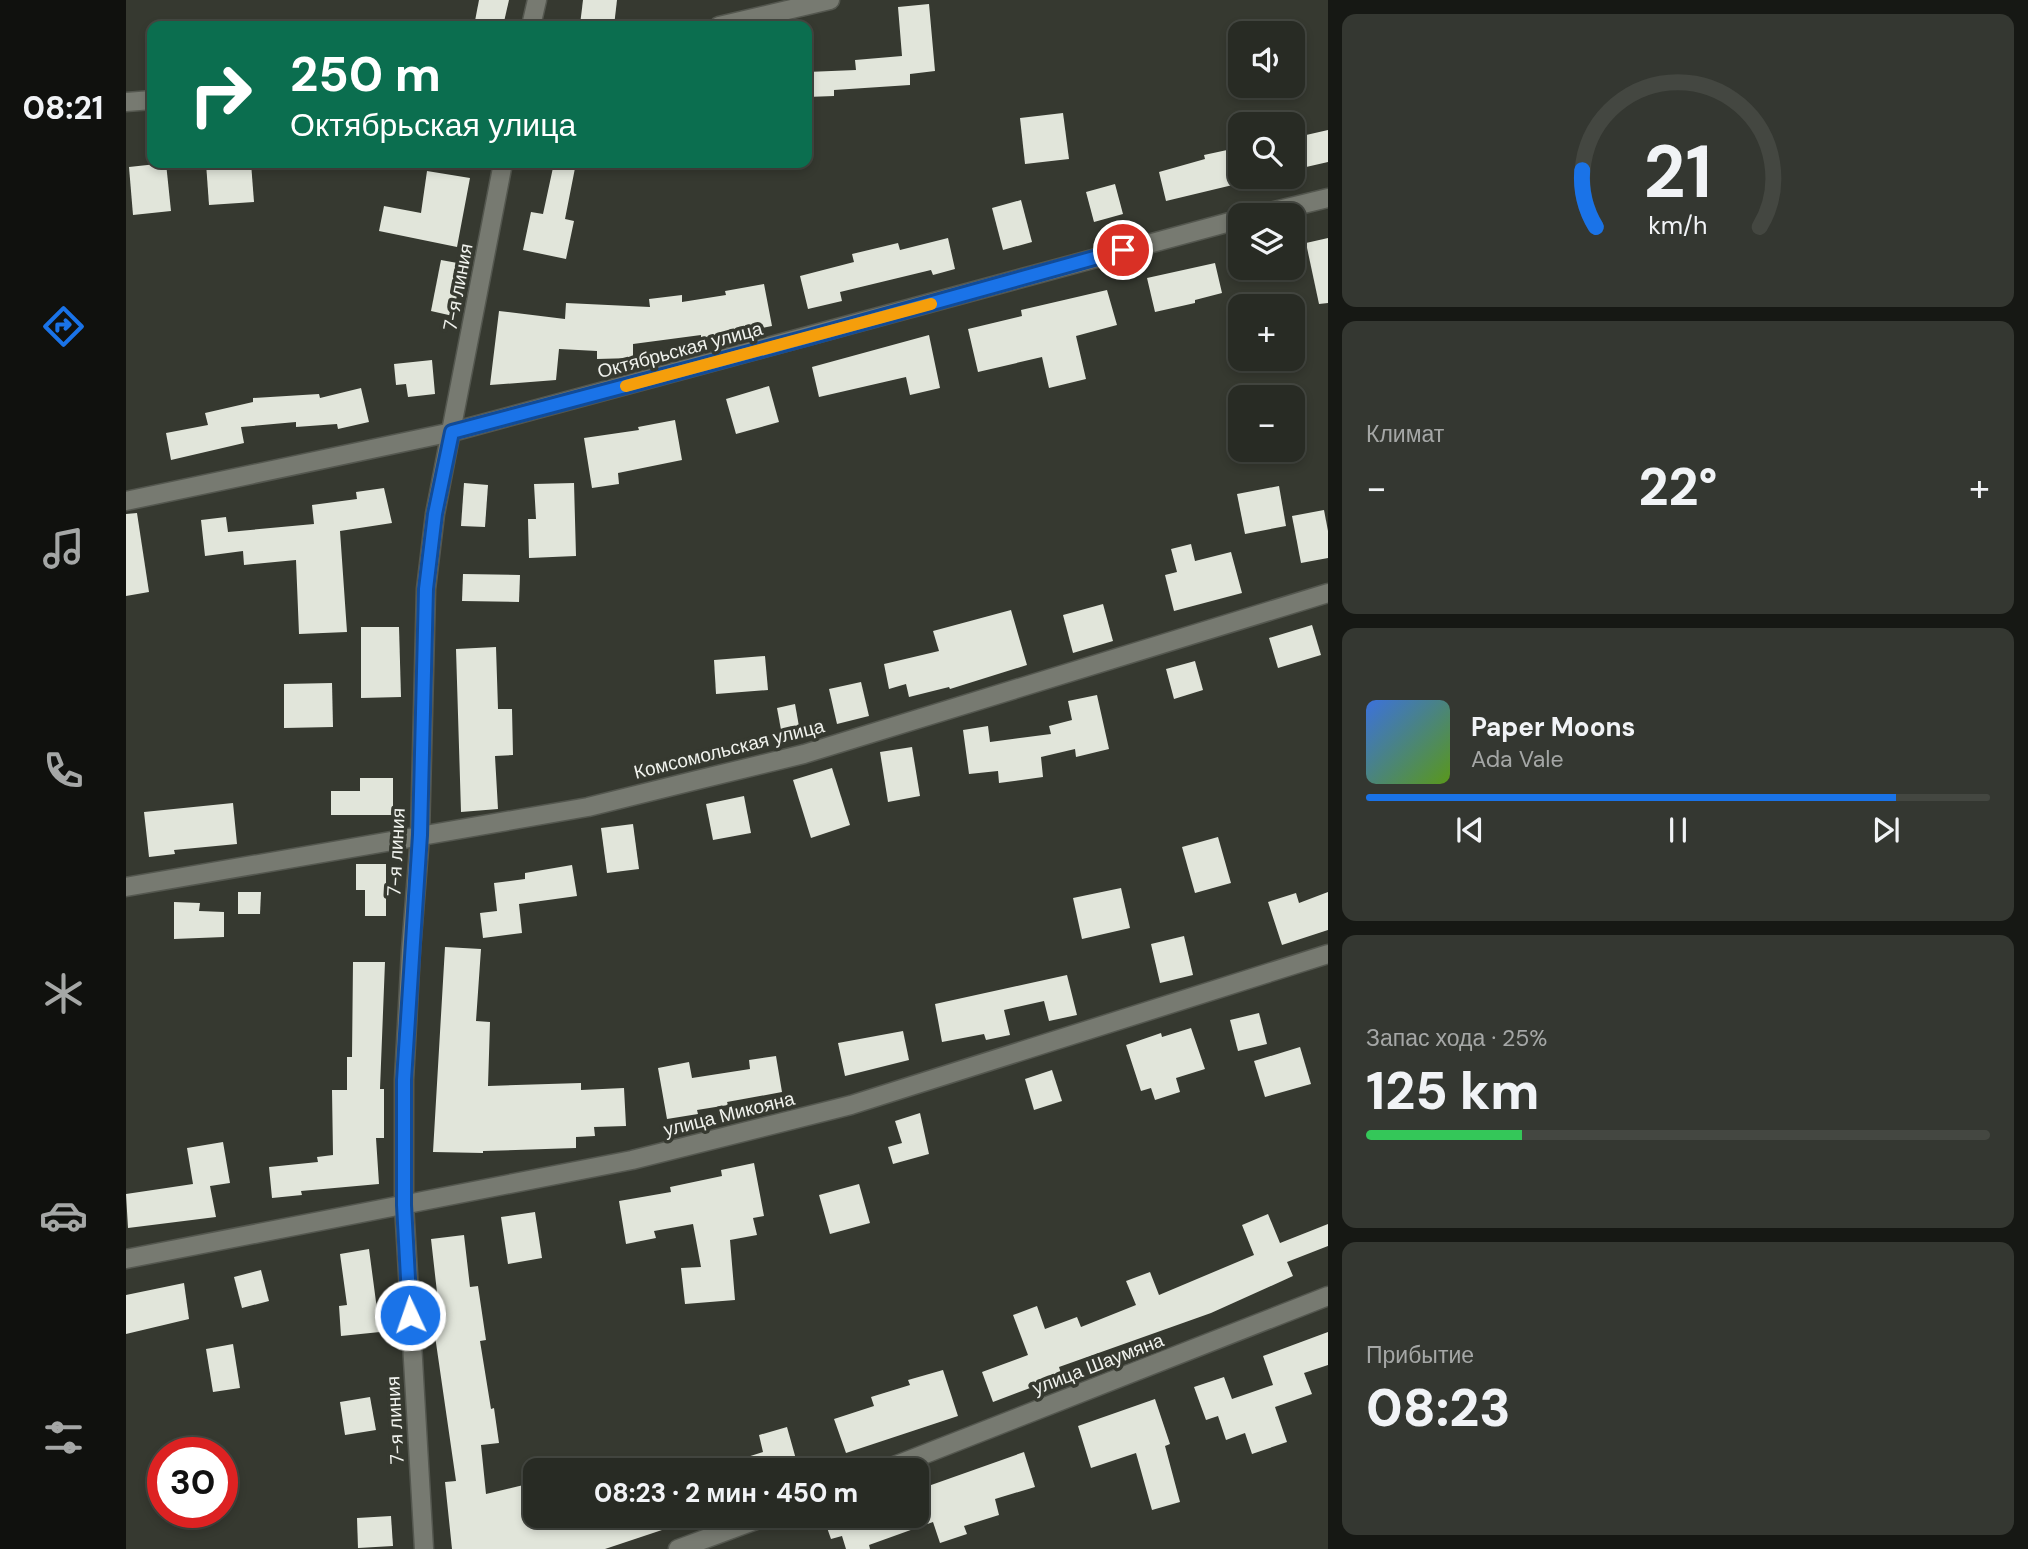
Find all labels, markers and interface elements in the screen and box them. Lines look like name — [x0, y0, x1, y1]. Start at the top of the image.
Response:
map controls — [1228, 21, 1305, 462]
button: sound — [1228, 21, 1305, 98]
text: 250 m — [290, 42, 441, 106]
icon: right — [175, 49, 266, 140]
text: 08:21 — [22, 87, 104, 129]
text: Октябрьская улица — [290, 104, 576, 146]
button: search — [1228, 112, 1305, 189]
text: 21 — [1644, 125, 1712, 220]
button: layers — [1228, 203, 1305, 280]
text: km/h — [1648, 208, 1708, 241]
pin — [1093, 220, 1153, 280]
icon: arrive — [1104, 231, 1142, 269]
street label: 7-я линия — [437, 241, 479, 333]
button: + — [1228, 294, 1305, 371]
icon: directions — [39, 302, 88, 351]
street label: Октябрьская улица — [595, 316, 766, 384]
button: − — [1228, 385, 1305, 462]
text: Климат — [1366, 419, 1444, 449]
text: 22° — [1638, 453, 1718, 521]
text: − — [1366, 463, 1387, 513]
text: + — [1969, 463, 1990, 513]
icon: music — [39, 524, 88, 573]
text: Paper Moons — [1471, 710, 1635, 744]
street label: Комсомольская улица — [631, 713, 827, 785]
text: Ada Vale — [1471, 744, 1564, 774]
icon: phone — [39, 746, 88, 795]
street label: 7-я линия — [381, 807, 411, 897]
icon: previous — [1451, 811, 1489, 849]
icon: pause — [1659, 811, 1697, 849]
icon: next — [1867, 811, 1905, 849]
icon: climate — [39, 969, 88, 1018]
text: Запас хода · 25% — [1366, 1023, 1547, 1053]
text: 125 km — [1366, 1057, 1539, 1125]
street label: улица Микояна — [661, 1086, 798, 1142]
icon: car — [39, 1191, 88, 1240]
position arrow — [373, 1278, 447, 1352]
street label: улица Шаумяна — [1029, 1327, 1168, 1401]
text: Прибытие — [1366, 1340, 1474, 1370]
text: 08:23 — [1366, 1374, 1511, 1442]
street label: 7-я линия — [380, 1375, 410, 1465]
icon: filters — [39, 1413, 88, 1462]
speed limit sign: 30 — [147, 1437, 238, 1528]
text: 08:23 · 2 мин · 450 m — [594, 1476, 858, 1510]

